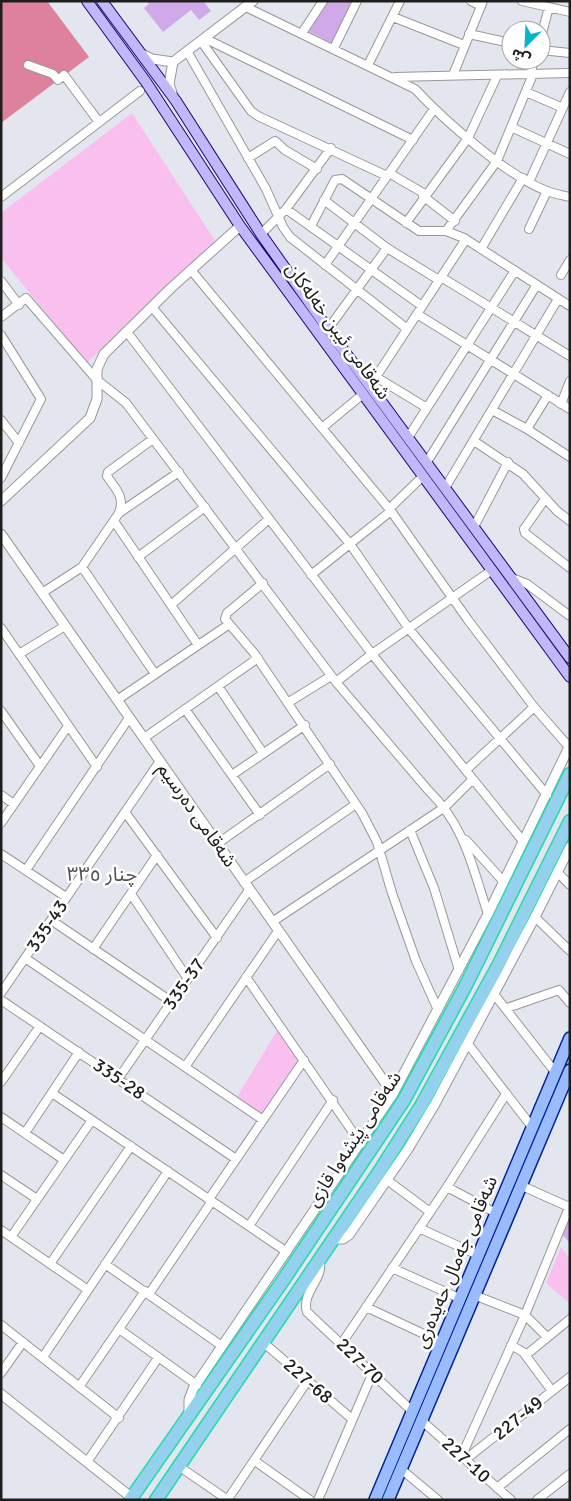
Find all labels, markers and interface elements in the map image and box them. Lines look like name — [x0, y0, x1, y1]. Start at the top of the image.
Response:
north arrow — [501, 20, 551, 70]
text: ش — [509, 45, 533, 68]
street label: شەقامی ئیبن خەلەکان — [280, 258, 396, 404]
street label: شەقامی دەرسیم — [151, 758, 242, 873]
district label: چنار ٣٣٥ — [67, 862, 137, 887]
street label: 335-43 — [21, 895, 73, 957]
street label: 335-37 — [158, 953, 210, 1015]
street label: 335-28 — [88, 1053, 150, 1105]
street label: شەقامی پێشەوا قازی — [301, 1067, 407, 1211]
street label: شەقامی جەمال حەیدەری — [409, 1172, 503, 1352]
street label: 227-70 — [331, 1333, 389, 1389]
street label: 227-68 — [278, 1353, 338, 1409]
street label: 227-49 — [488, 1390, 548, 1446]
street label: 227-10 — [436, 1432, 496, 1488]

